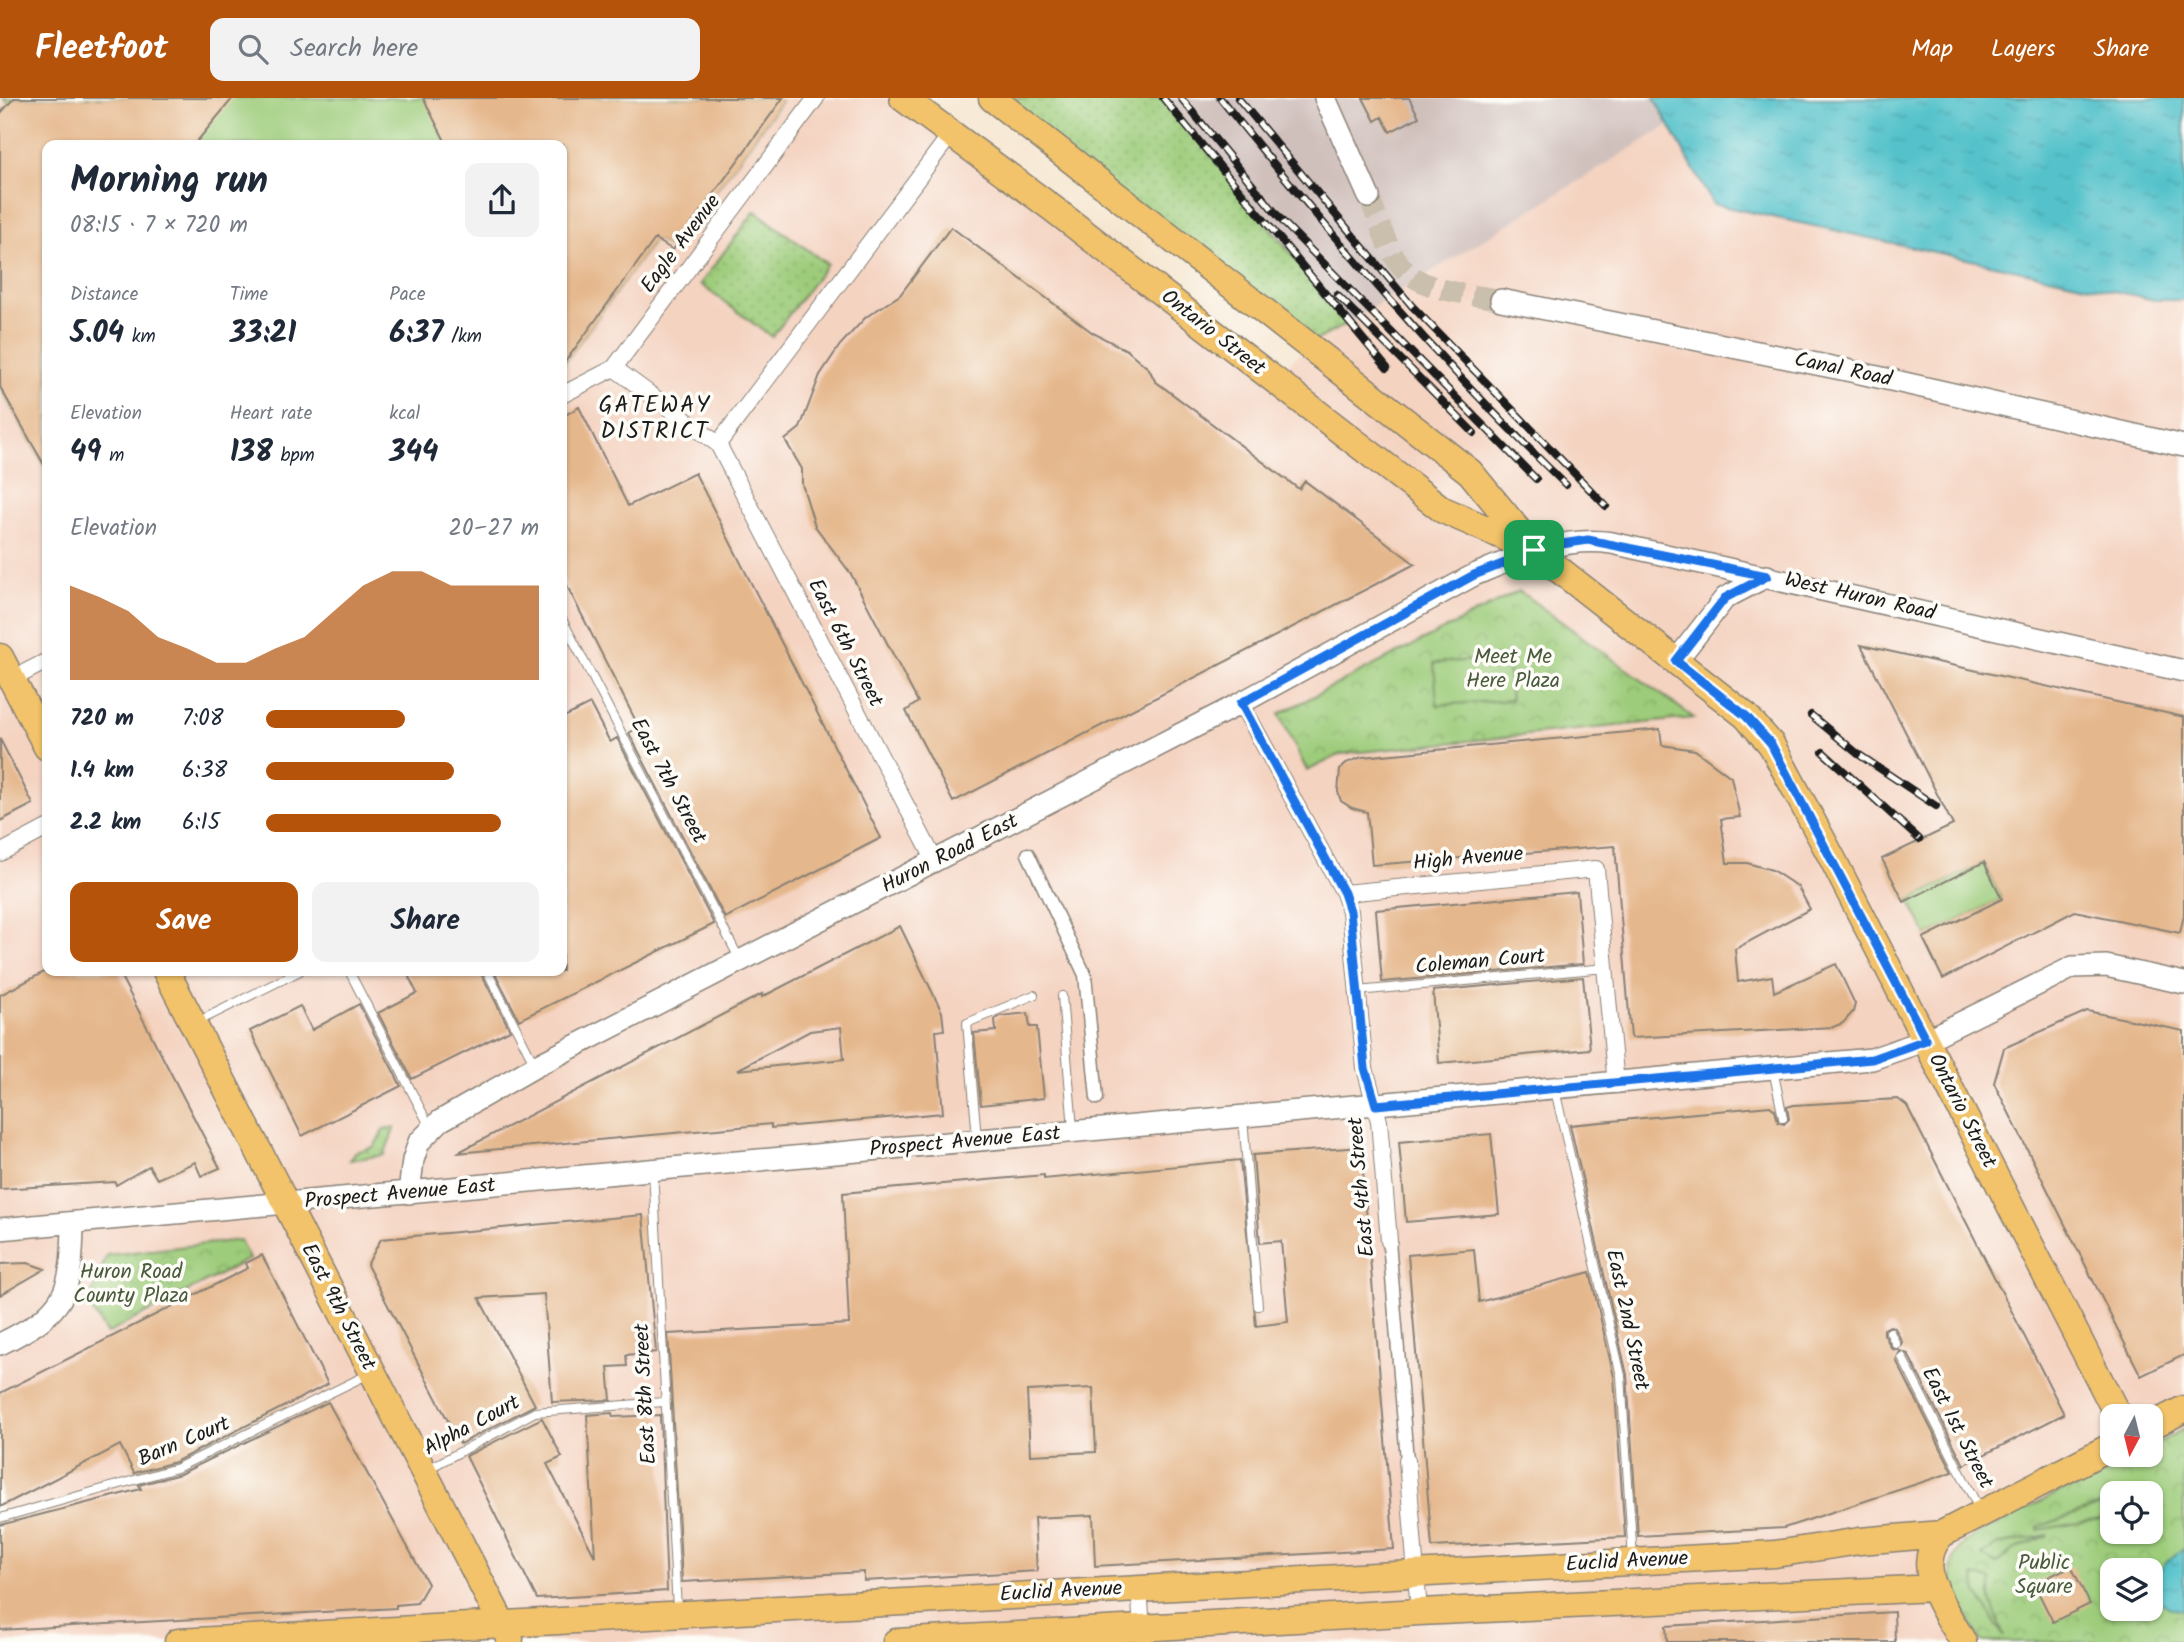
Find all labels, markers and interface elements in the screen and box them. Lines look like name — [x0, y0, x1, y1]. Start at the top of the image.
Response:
search box — [210, 18, 700, 81]
text: Fleetfoot — [35, 23, 168, 76]
text: Search here — [290, 28, 418, 70]
icon: search — [234, 30, 272, 68]
text: Map — [1911, 30, 1953, 69]
text: Layers — [1991, 30, 2055, 69]
text: Share — [2093, 30, 2149, 69]
text: Morning run — [70, 152, 268, 212]
button: share — [465, 163, 539, 237]
street label: Eagle Avenue — [633, 187, 730, 301]
text: 08:15 · 7 × 720 m — [70, 208, 248, 244]
text: Distance — [70, 280, 138, 310]
text: Time — [230, 280, 268, 310]
text: Pace — [389, 280, 426, 310]
street label: Ontario Street — [1154, 281, 1273, 385]
text: 5.04 — [70, 310, 124, 358]
text: 33:21 — [230, 310, 296, 358]
text: 6:37 — [389, 310, 444, 358]
text: km — [124, 322, 156, 352]
text: /km — [444, 322, 482, 352]
street label: Canal Road — [1791, 344, 1895, 397]
district label: GATEWAY DISTRICT — [599, 388, 712, 450]
text: Elevation — [70, 399, 142, 429]
text: Heart rate — [230, 399, 312, 429]
text: kcal — [389, 399, 420, 429]
text: 49 — [70, 429, 102, 477]
text: 138 — [230, 429, 273, 477]
text: 344 — [389, 429, 438, 477]
text: m — [102, 441, 124, 471]
text: bpm — [273, 441, 315, 471]
text: Elevation — [70, 511, 157, 547]
text: 20–27 m — [449, 511, 539, 547]
pin — [1504, 520, 1564, 580]
icon: arrive — [1515, 531, 1553, 569]
street label: West Huron Road — [1781, 564, 1939, 630]
street label: East 6th Street — [798, 573, 892, 714]
park label: Meet Me Here Plaza — [1466, 641, 1560, 698]
text: 720 m — [70, 701, 134, 737]
text: 7:08 — [182, 701, 224, 737]
street label: East 7th Street — [621, 712, 715, 851]
text: 1.4 km — [70, 753, 134, 789]
text: 6:38 — [182, 753, 227, 789]
text: 2.2 km — [70, 805, 141, 841]
text: 6:15 — [182, 805, 220, 841]
street label: Huron Road East — [876, 805, 1025, 903]
street label: High Avenue — [1411, 838, 1525, 880]
button: Save — [70, 882, 298, 962]
button: Share — [312, 882, 539, 962]
street label: Coleman Court — [1414, 940, 1547, 984]
street label: Ontario Street — [1919, 1048, 2006, 1175]
street label: East 4th Street — [1339, 1115, 1385, 1258]
street label: Prospect Avenue East — [868, 1117, 1063, 1167]
street label: Prospect Avenue East — [303, 1169, 498, 1219]
street label: East 9th Street — [292, 1238, 385, 1377]
street label: East 2nd Street — [1596, 1247, 1658, 1394]
park label: Huron Road County Plaza — [73, 1256, 189, 1313]
street label: East 8th Street — [626, 1322, 666, 1465]
street label: East 1st Street — [1912, 1361, 2002, 1496]
street label: Alpha Court — [418, 1386, 527, 1465]
north arrow — [2100, 1404, 2163, 1466]
map controls — [2100, 1404, 2163, 1621]
street label: Barn Court — [133, 1408, 236, 1476]
button: locate — [2100, 1481, 2163, 1544]
street label: Euclid Avenue — [1565, 1542, 1690, 1582]
park label: Public Square — [2015, 1547, 2073, 1604]
button: layers — [2100, 1558, 2163, 1621]
street label: Euclid Avenue — [999, 1572, 1124, 1612]

